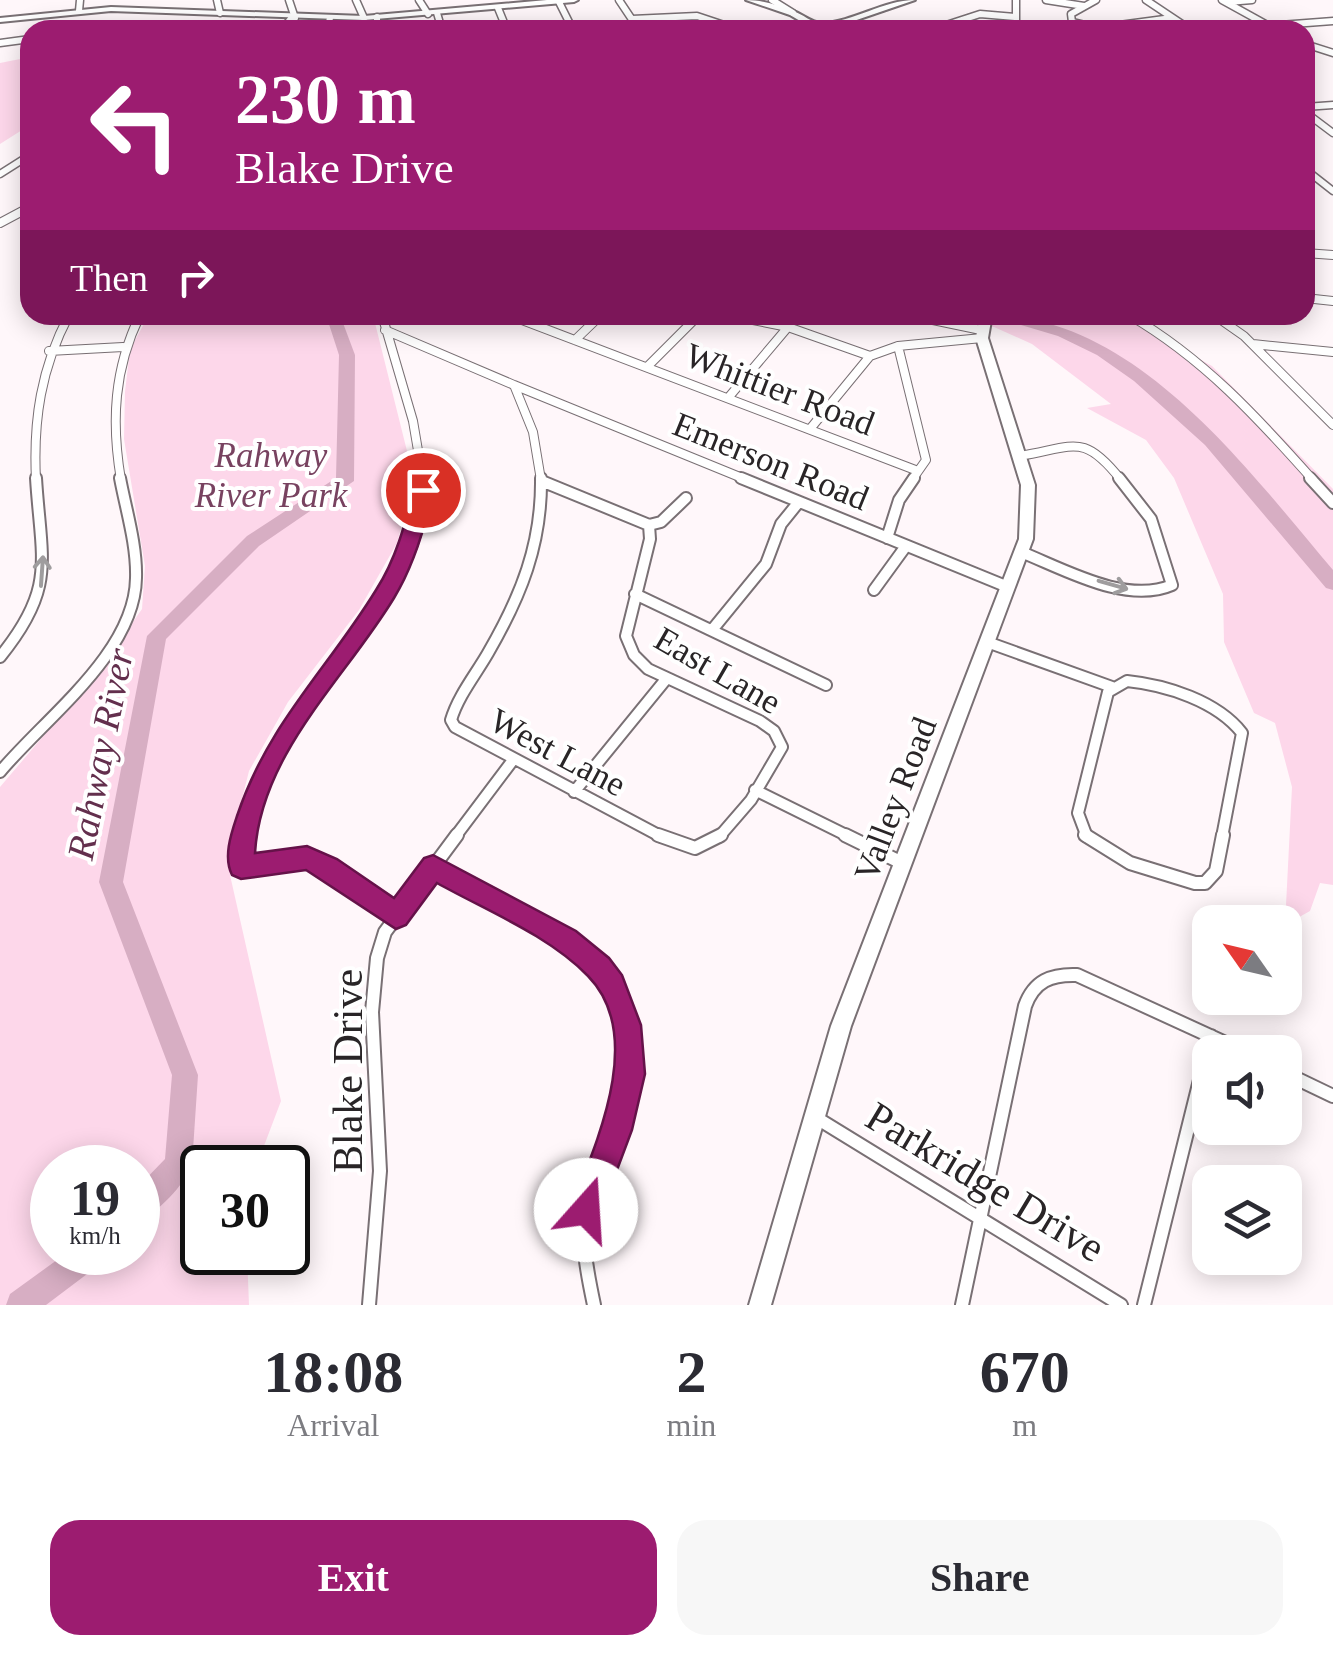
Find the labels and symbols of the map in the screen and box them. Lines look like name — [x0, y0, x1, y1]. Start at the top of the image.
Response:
street label: Whittier Road — [680, 336, 880, 444]
street label: Emerson Road — [668, 405, 875, 519]
park label: Rahway River Park — [194, 436, 349, 515]
pin — [381, 448, 466, 533]
one-way arrow — [32, 556, 51, 588]
one-way arrow — [1097, 577, 1128, 595]
street label: East Lane — [648, 619, 788, 722]
water label: Rahway River — [59, 645, 141, 864]
street label: West Lane — [483, 701, 632, 804]
street label: Valley Road — [846, 711, 945, 886]
north arrow — [1192, 905, 1302, 1015]
street label: Blake Drive — [325, 969, 371, 1173]
street label: Parkridge Drive — [858, 1093, 1113, 1271]
speed limit sign: 30 — [180, 1145, 310, 1275]
position arrow — [534, 1158, 638, 1262]

